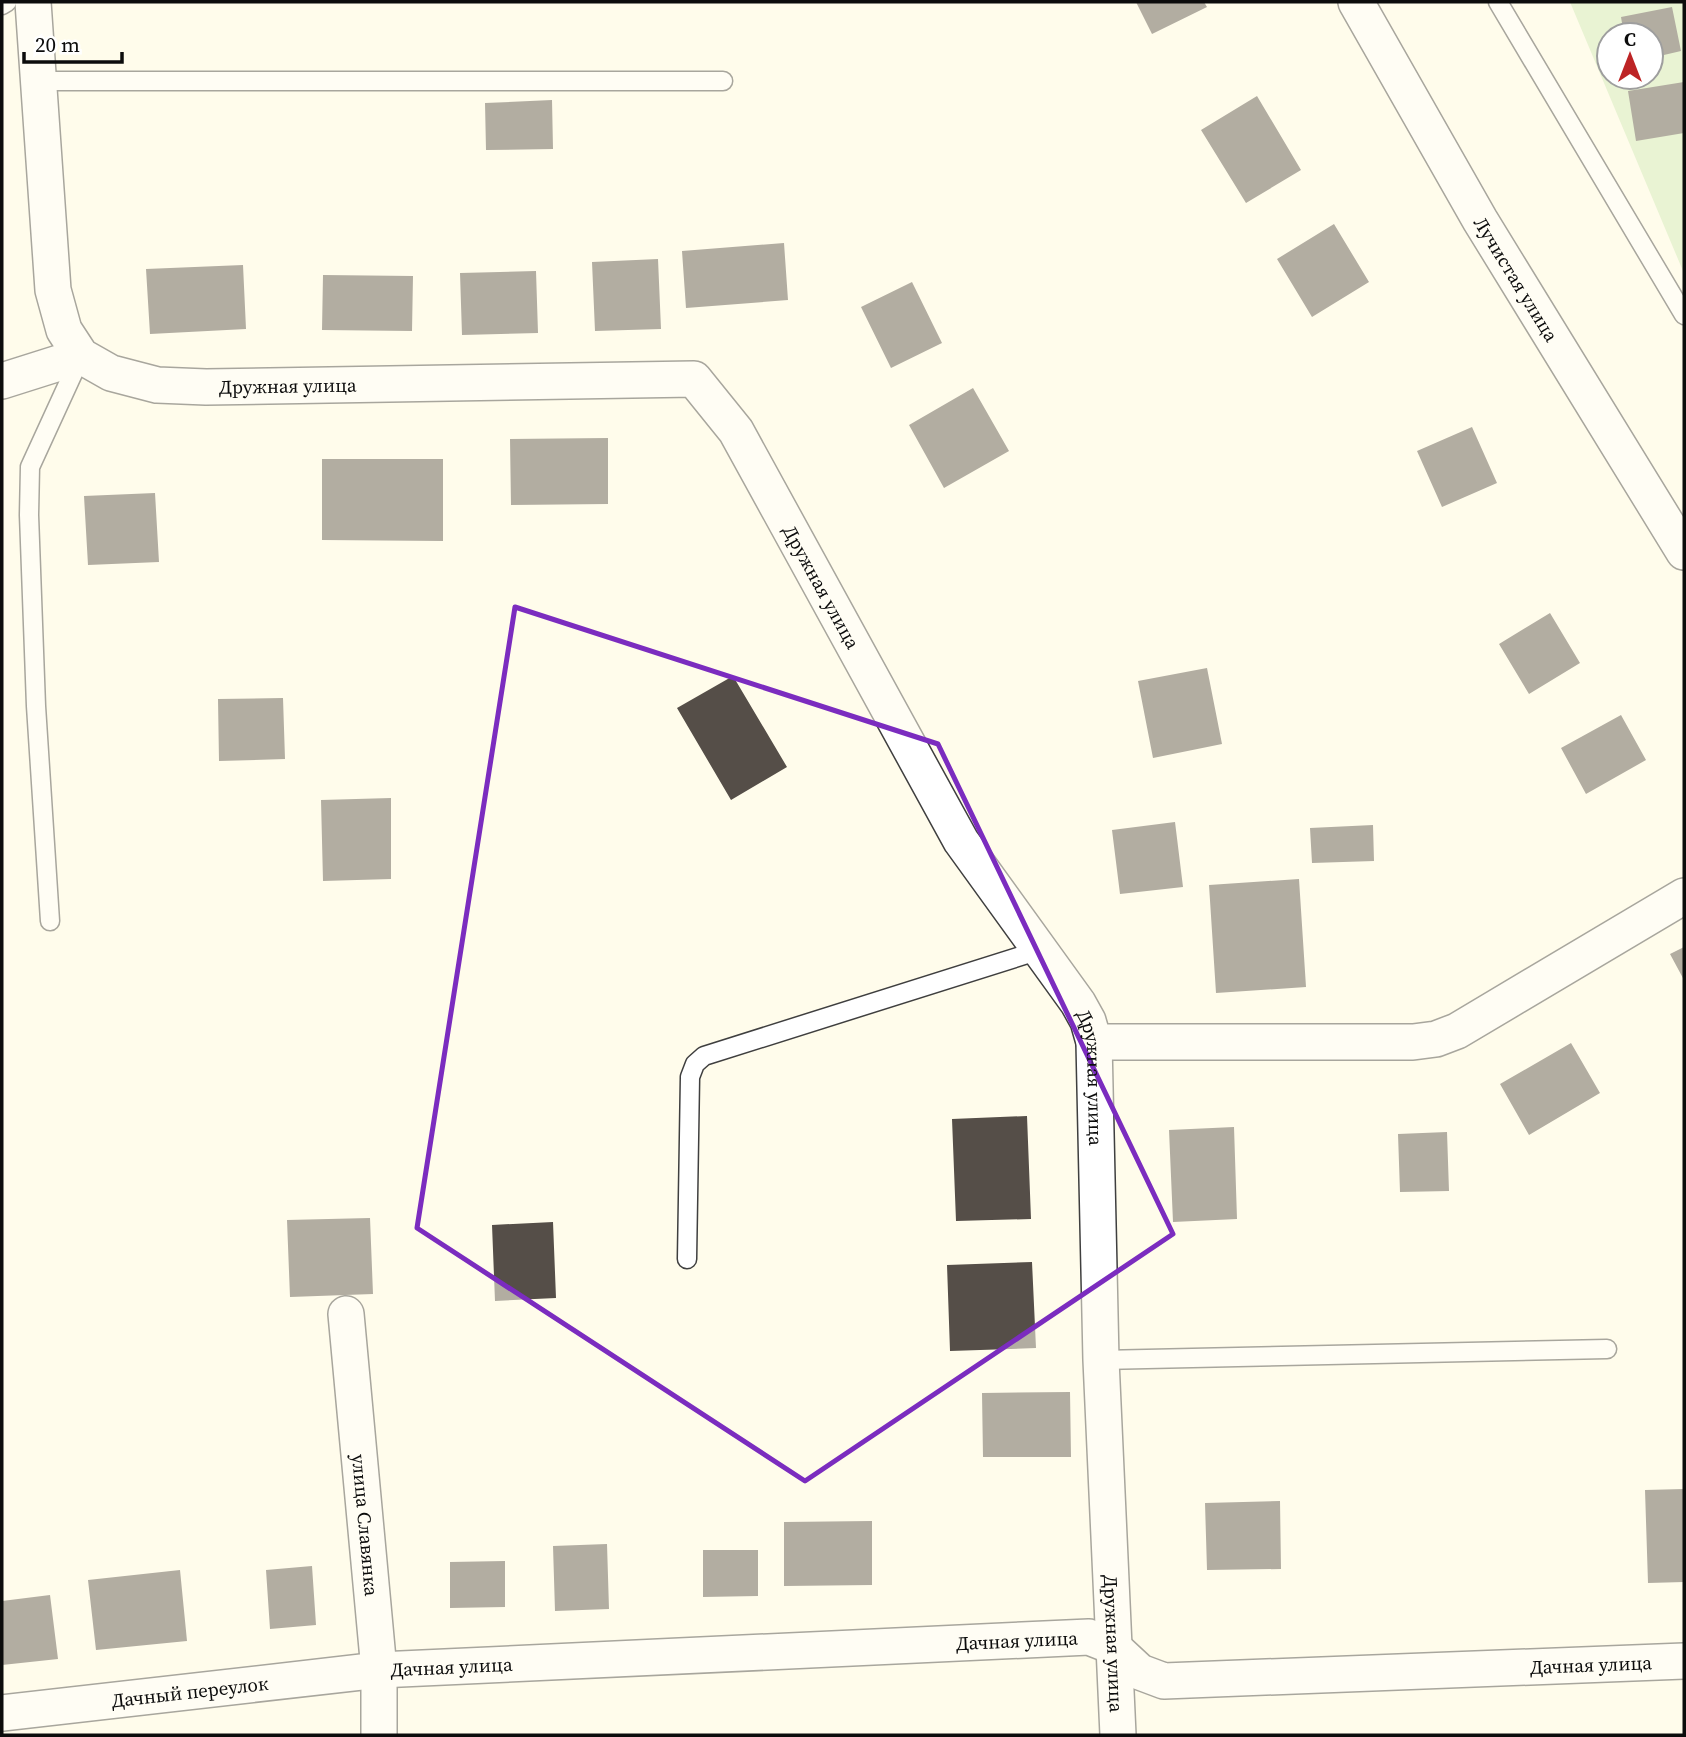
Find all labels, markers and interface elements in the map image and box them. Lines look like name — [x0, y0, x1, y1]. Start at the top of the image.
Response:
scale bar — [24, 21, 122, 65]
north arrow — [1595, 21, 1665, 91]
text: С — [1624, 26, 1636, 52]
text: 20 m — [35, 30, 80, 59]
street label: Лучистая улица — [1468, 212, 1565, 347]
street label: Дружная улица — [219, 372, 357, 400]
street label: Дружная улица — [777, 520, 866, 654]
street label: Дружная улица — [1071, 1004, 1109, 1146]
street label: улица Славянка — [346, 1453, 385, 1598]
street label: Дружная улица — [1098, 1574, 1130, 1713]
street label: Дачная улица — [955, 1625, 1079, 1656]
street label: Дачная улица — [1529, 1649, 1653, 1680]
street label: Дачная улица — [390, 1651, 513, 1682]
street label: Дачный переулок — [110, 1670, 270, 1713]

